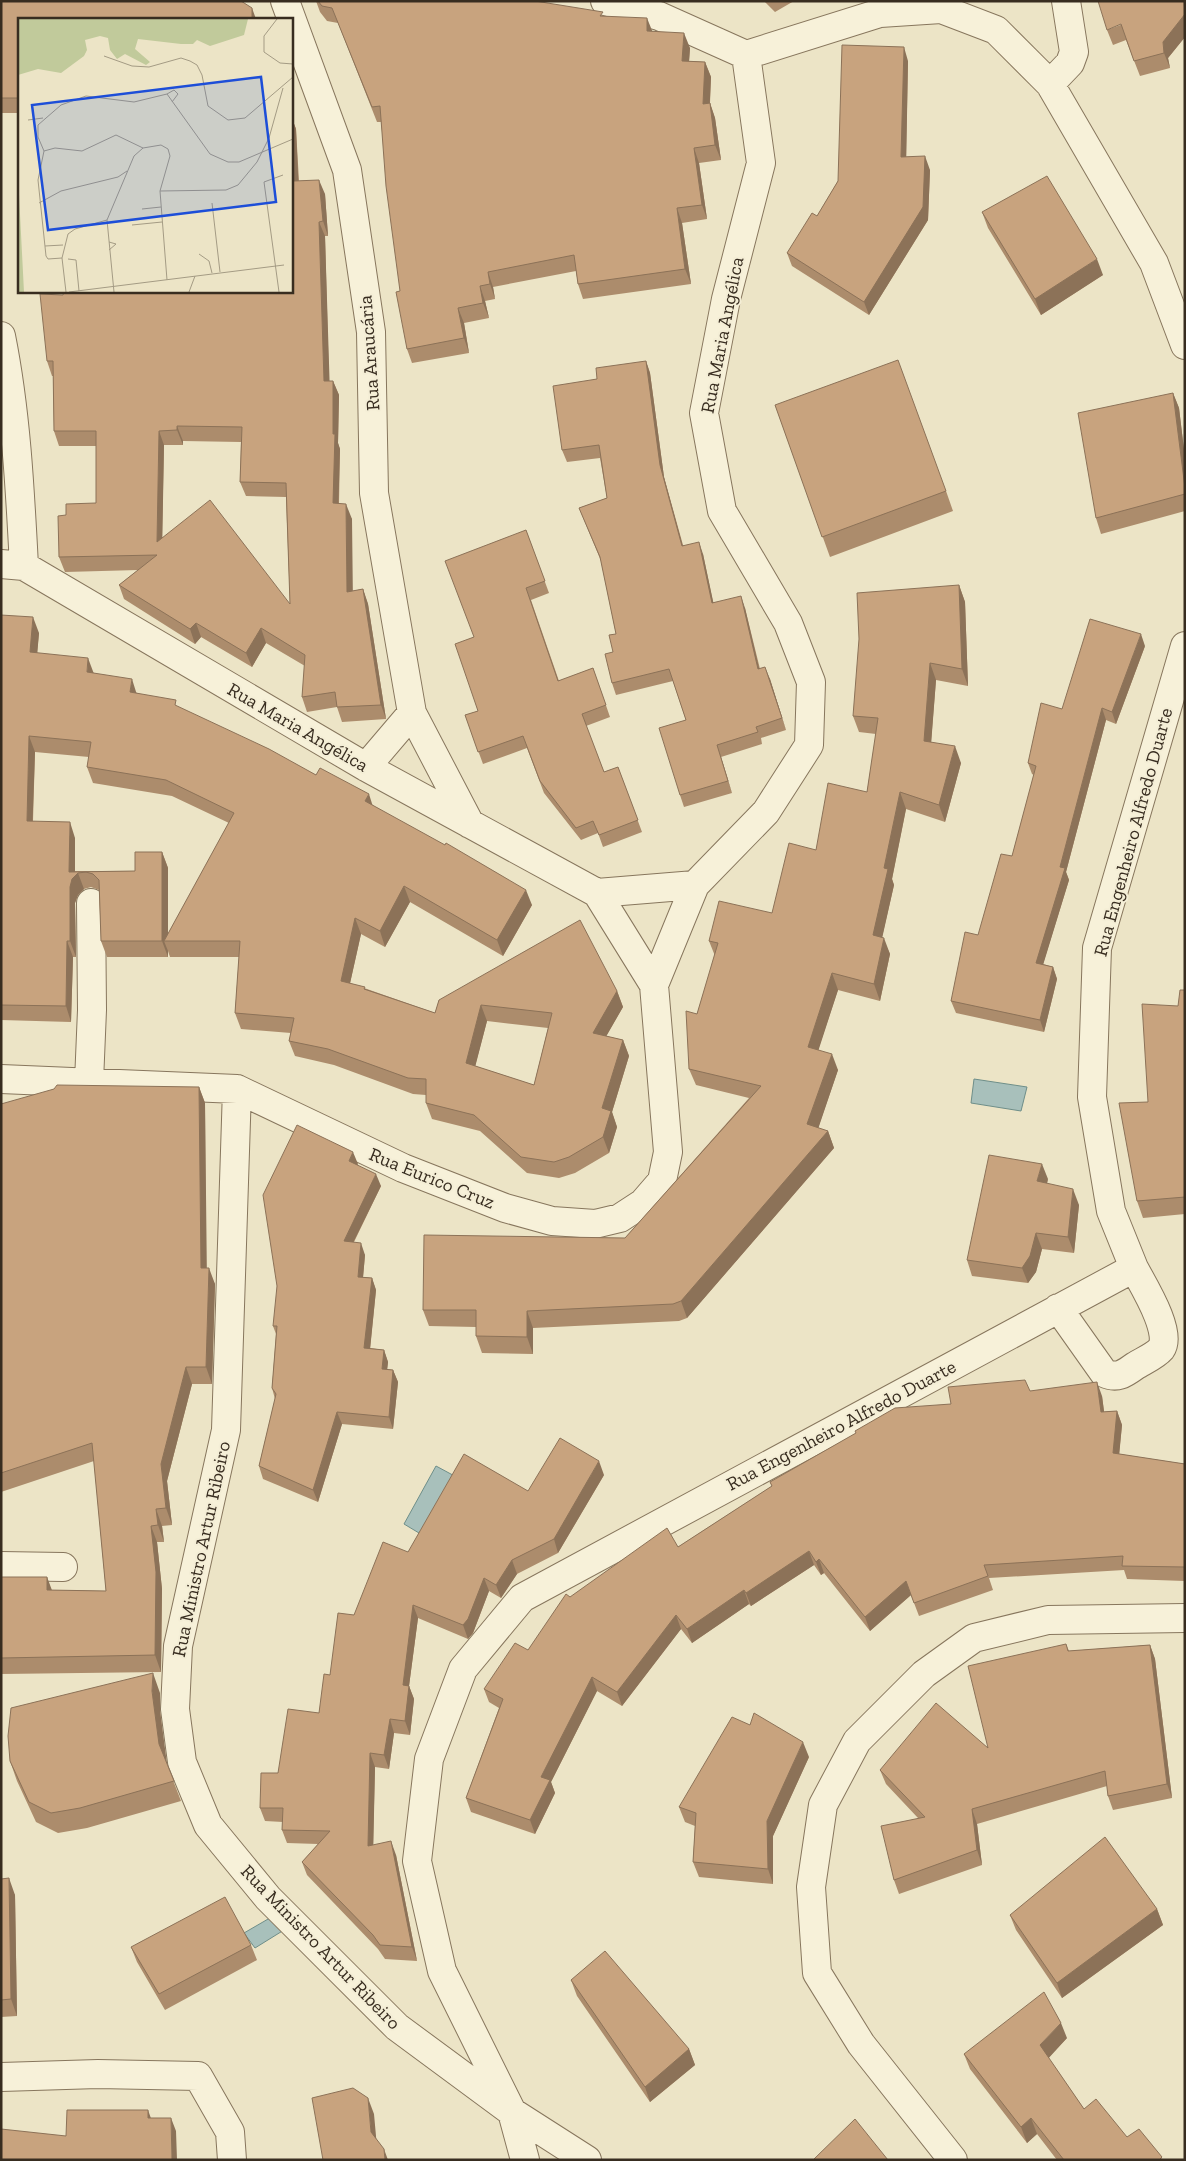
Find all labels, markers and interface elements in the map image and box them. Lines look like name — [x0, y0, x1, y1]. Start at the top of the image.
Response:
inset map — [18, 18, 292, 292]
street label: Rua Maria Angélica — [696, 255, 748, 415]
street label: Rua Araucária — [353, 294, 385, 412]
street label: Rua Maria Angélica — [224, 677, 372, 777]
street label: Rua Engenheiro Alfredo Duarte — [1089, 705, 1177, 959]
street label: Rua Eurico Cruz — [366, 1142, 498, 1214]
street label: Rua Engenheiro Alfredo Duarte — [722, 1355, 960, 1495]
street label: Rua Ministro Artur Ribeiro — [167, 1439, 235, 1659]
street label: Rua Ministro Artur Ribeiro — [236, 1860, 406, 2034]

